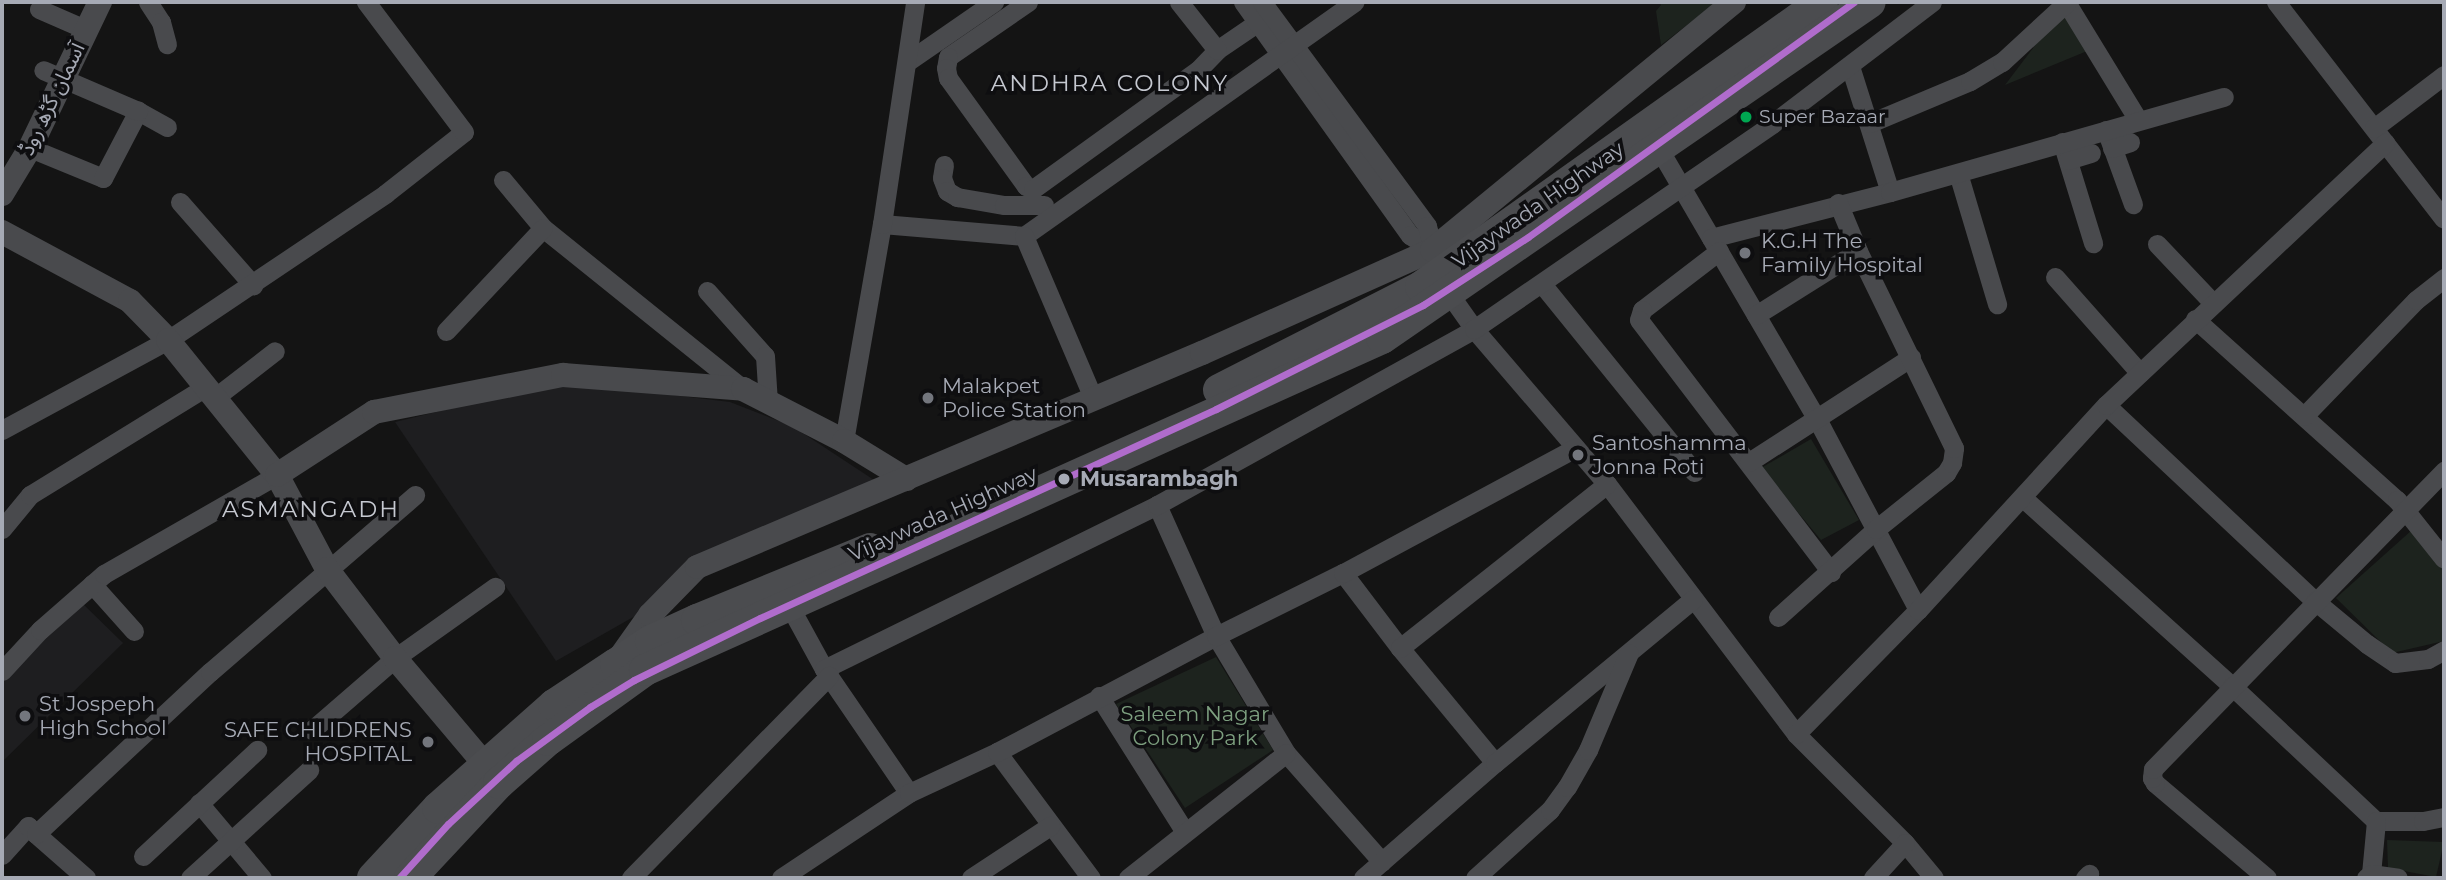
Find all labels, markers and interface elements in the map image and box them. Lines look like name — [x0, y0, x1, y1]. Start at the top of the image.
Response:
street label: آسمان گڑھ روڈ — [14, 38, 90, 160]
district label: ANDHRA COLONY — [992, 69, 1228, 97]
place label: Super Bazaar — [1759, 106, 1886, 128]
marker: Super Bazaar — [1739, 110, 1753, 124]
street label: Vijaywada Highway — [1447, 136, 1629, 274]
place label: K.G.H The Family Hospital — [1761, 228, 1923, 278]
marker: K.G.H The Family Hospital — [1735, 243, 1755, 263]
place label: Malakpet Police Station — [942, 373, 1086, 423]
marker: Malakpet Police Station — [920, 390, 936, 406]
place label: Santoshamma Jonna Roti — [1592, 430, 1747, 480]
marker: Santoshamma Jonna Roti — [1570, 447, 1586, 463]
street label: Vijaywada Highway — [845, 461, 1041, 567]
place label: Musarambagh — [1080, 466, 1238, 492]
marker: Musarambagh — [1054, 469, 1074, 489]
district label: ASMANGADH — [223, 495, 399, 523]
place label: St Jospeph High School — [39, 691, 167, 741]
park label: Saleem Nagar Colony Park — [1121, 701, 1269, 751]
marker: St Jospeph High School — [17, 708, 33, 724]
place label: SAFE CHLIDRENS HOSPITAL — [224, 717, 412, 767]
marker: SAFE CHLIDRENS HOSPITAL — [418, 732, 438, 752]

